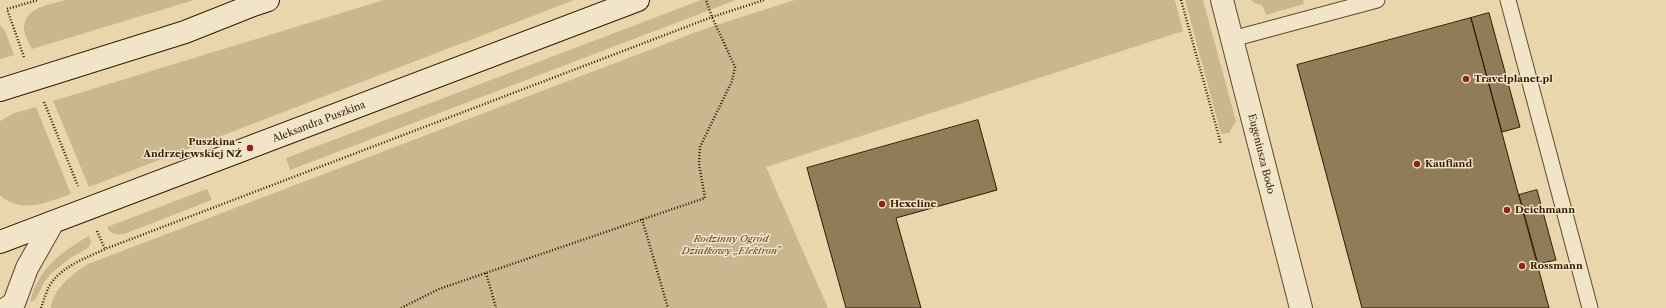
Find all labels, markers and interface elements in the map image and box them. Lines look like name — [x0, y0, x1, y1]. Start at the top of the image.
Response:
place label: Travelplanet.pl — [1474, 73, 1553, 85]
marker: Travelplanet.pl — [1461, 74, 1471, 84]
street label: Aleksandra Puszkina — [271, 99, 367, 145]
street label: Eugeniusza Bodo — [1245, 113, 1277, 195]
place label: Puszkina - Andrzejewskiej NŻ — [143, 136, 242, 160]
marker: Puszkina - Andrzejewskiej NŻ — [245, 143, 255, 153]
place label: Kaufland — [1425, 158, 1472, 170]
marker: Kaufland — [1412, 159, 1422, 169]
place label: Hexeline — [890, 198, 937, 210]
marker: Hexeline — [877, 199, 887, 209]
place label: Deichmann — [1515, 204, 1575, 216]
marker: Deichmann — [1502, 205, 1512, 215]
park label: Rodzinny Ogród Działkowy „Elektron” — [682, 233, 780, 256]
place label: Rossmann — [1530, 260, 1583, 272]
marker: Rossmann — [1517, 261, 1527, 271]

